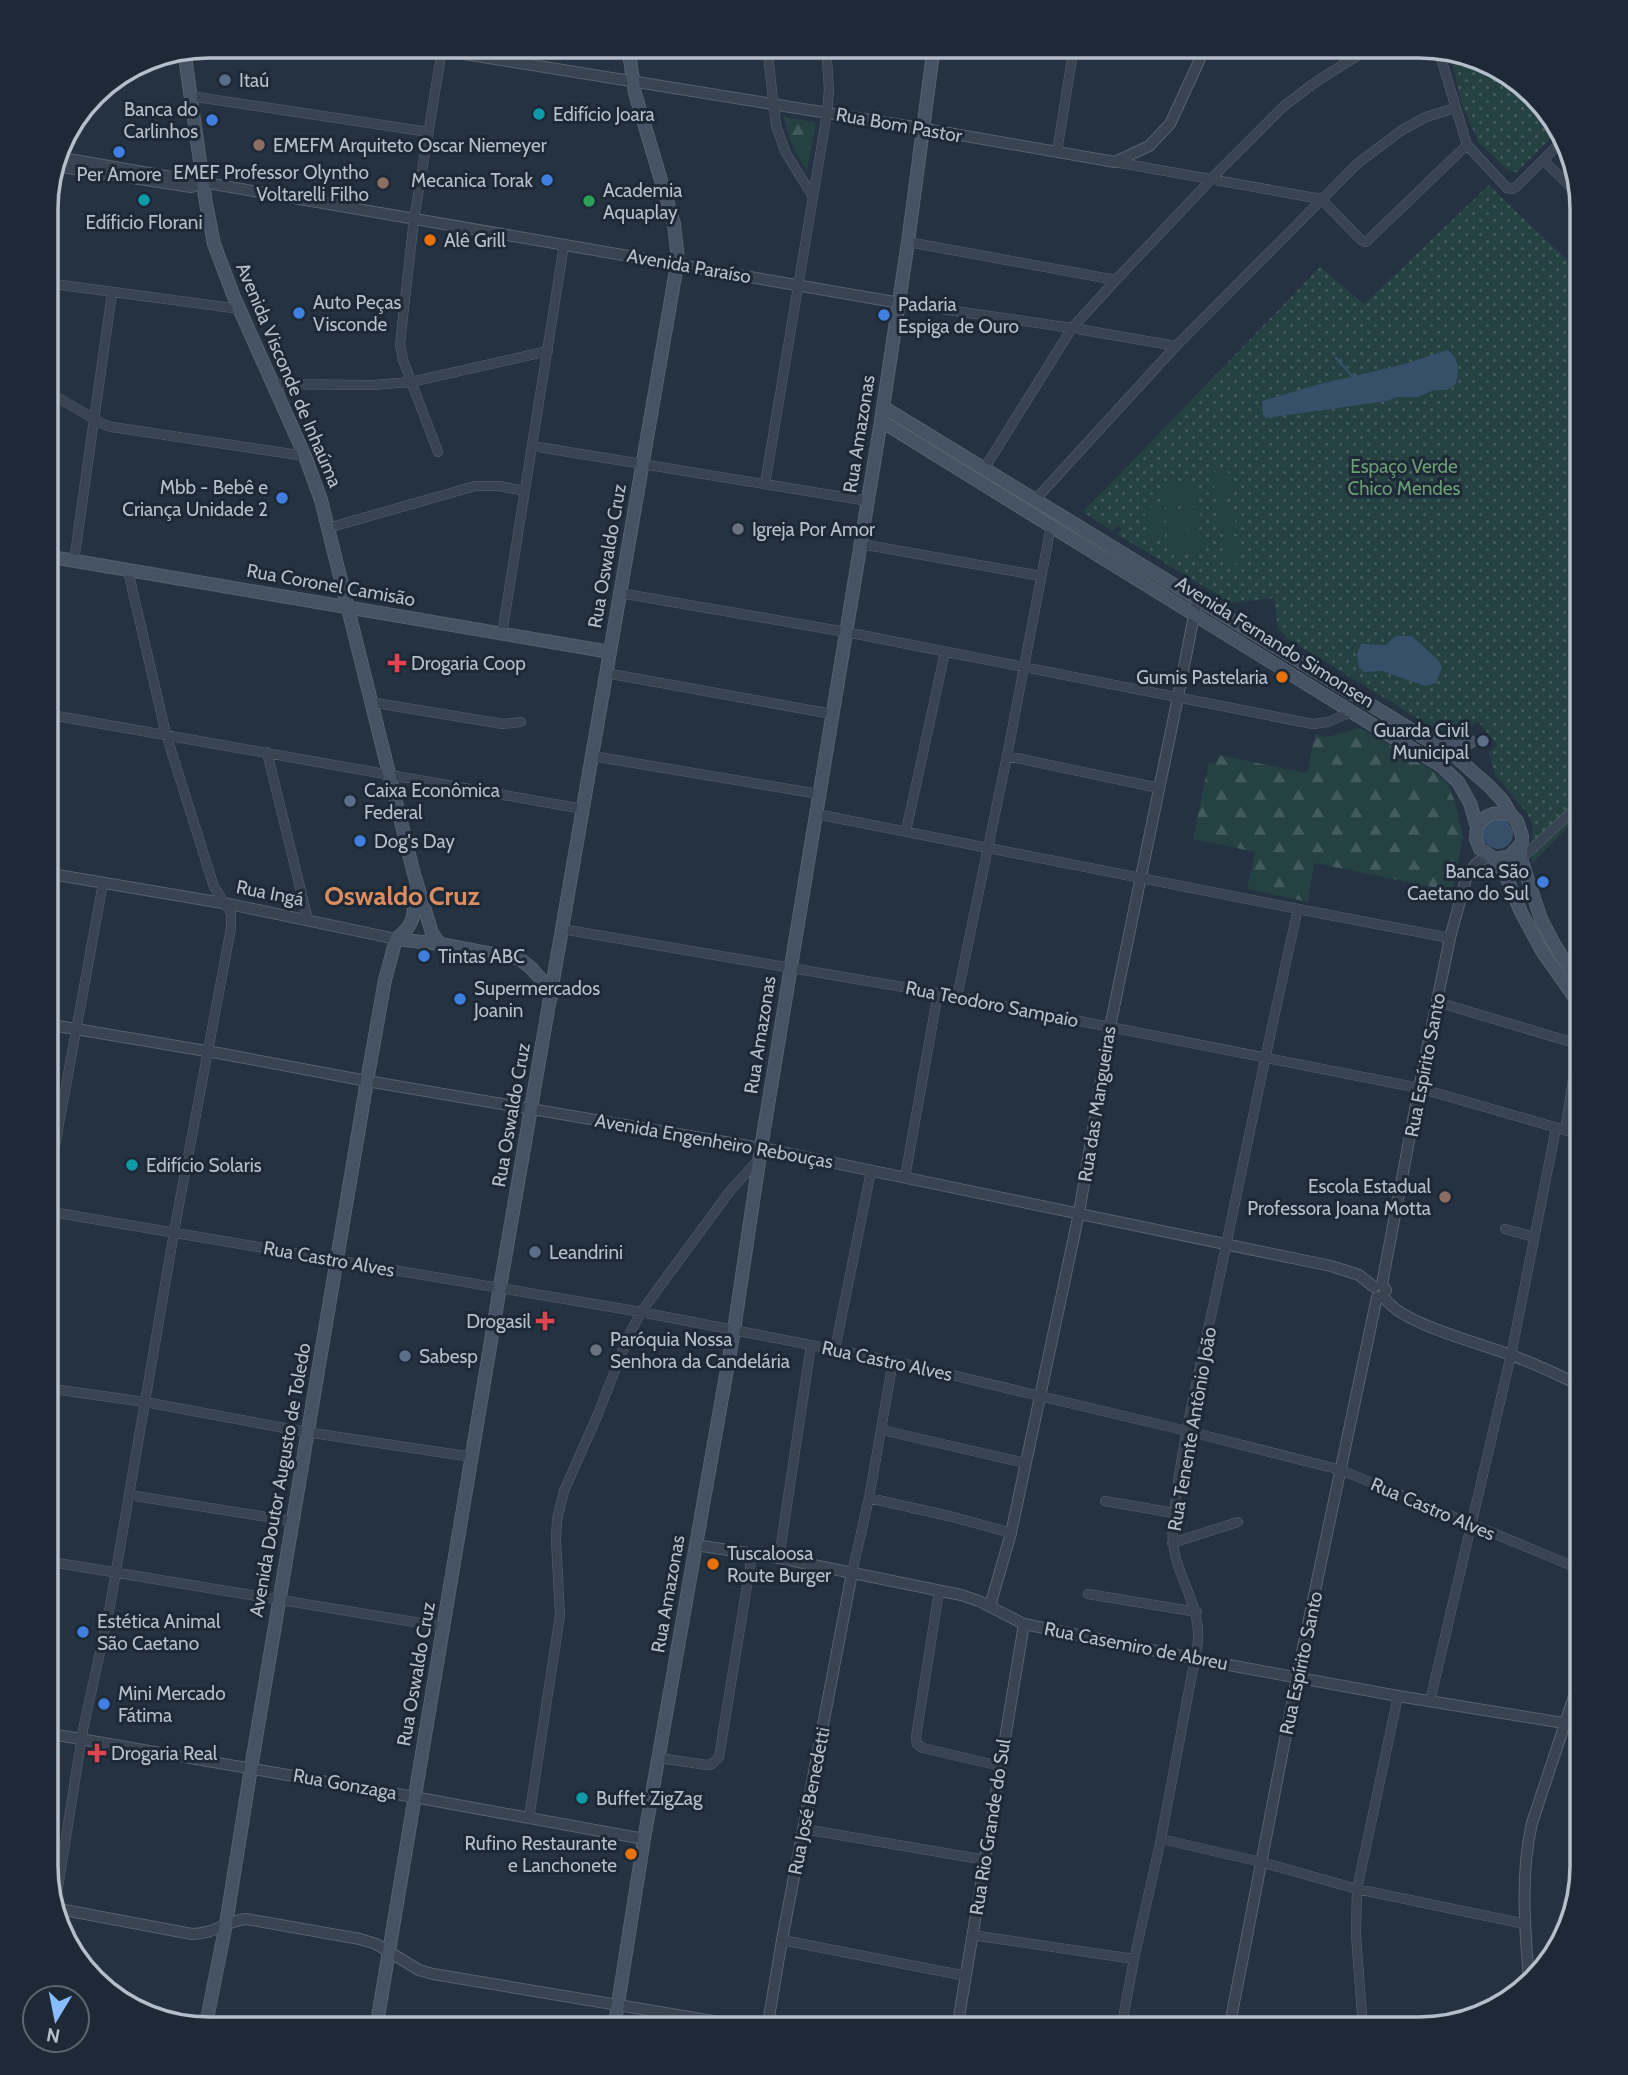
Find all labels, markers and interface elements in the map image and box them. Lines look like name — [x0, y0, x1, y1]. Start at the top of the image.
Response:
place label: Itaú — [239, 69, 269, 92]
marker: Itaú — [217, 72, 233, 88]
place label: Banca do Carlinhos — [123, 98, 198, 143]
place label: Edifício Joara — [553, 103, 655, 126]
street label: Rua Bom Pastor — [834, 103, 964, 147]
marker: Edifício Joara — [531, 106, 547, 122]
marker: Banca do Carlinhos — [204, 112, 220, 128]
place label: EMEFM Arquiteto Oscar Niemeyer — [273, 134, 547, 157]
marker: EMEFM Arquiteto Oscar Niemeyer — [251, 137, 267, 153]
marker: Per Amore — [111, 144, 127, 160]
place label: EMEF Professor Olyntho Voltarelli Filho — [173, 161, 369, 206]
place label: Per Amore — [77, 163, 162, 186]
place label: Mecanica Torak — [411, 169, 533, 192]
marker: Mecanica Torak — [539, 172, 555, 188]
marker: EMEF Professor Olyntho Voltarelli Filho — [375, 175, 391, 191]
place label: Academia Aquaplay — [603, 179, 682, 224]
marker: Edíficio Florani — [136, 192, 152, 208]
marker: Academia Aquaplay — [581, 193, 597, 209]
place label: Edíficio Florani — [86, 211, 202, 234]
place label: Alê Grill — [444, 229, 506, 252]
marker: Alê Grill — [422, 232, 438, 248]
street label: Avenida Paraíso — [625, 244, 753, 288]
street label: Avenida Visconde de Inhaúma — [231, 259, 347, 491]
place label: Auto Peças Visconde — [313, 291, 402, 336]
place label: Padaria Espiga de Ouro — [898, 293, 1019, 338]
marker: Auto Peças Visconde — [291, 305, 307, 321]
marker: Padaria Espiga de Ouro — [876, 307, 892, 323]
street label: Rua Amazonas — [838, 373, 880, 495]
park label: Espaço Verde Chico Mendes — [1348, 455, 1461, 500]
place label: Mbb - Bebê e Criança Unidade 2 — [122, 476, 268, 521]
street label: Rua Oswaldo Cruz — [583, 482, 631, 630]
marker: Mbb - Bebê e Criança Unidade 2 — [274, 490, 290, 506]
place label: Igreja Por Amor — [752, 518, 875, 541]
marker: Igreja Por Amor — [730, 521, 746, 537]
street label: Rua Coronel Camisão — [245, 559, 417, 611]
street label: Avenida Fernando Simonsen — [1171, 571, 1379, 713]
place label: Drogaria Coop — [411, 652, 526, 675]
marker: Drogaria Coop — [389, 655, 405, 671]
place label: Gumis Pastelaria — [1136, 666, 1268, 689]
marker: Gumis Pastelaria — [1274, 669, 1290, 685]
place label: Guarda Civil Municipal — [1373, 719, 1470, 764]
marker: Guarda Civil Municipal — [1475, 733, 1491, 749]
place label: Caixa Econômica Federal — [364, 779, 500, 824]
marker: Caixa Econômica Federal — [342, 793, 358, 809]
place label: Dog's Day — [374, 830, 455, 853]
marker: Dog's Day — [352, 833, 368, 849]
place label: Banca São Caetano do Sul — [1407, 860, 1530, 905]
marker: Banca São Caetano do Sul — [1535, 874, 1551, 890]
street label: Rua Ingá — [234, 875, 306, 911]
district label: Oswaldo Cruz — [324, 880, 480, 912]
place label: Tintas ABC — [438, 945, 525, 968]
marker: Tintas ABC — [416, 948, 432, 964]
street label: Rua Amazonas — [739, 974, 781, 1096]
street label: Rua Teodoro Sampaio — [903, 976, 1081, 1032]
place label: Supermercados Joanin — [473, 977, 600, 1022]
marker: Supermercados Joanin — [452, 991, 468, 1007]
street label: Rua Espírito Santo — [1400, 991, 1450, 1139]
street label: Rua das Mangueiras — [1073, 1024, 1121, 1184]
street label: Rua Oswaldo Cruz — [487, 1041, 535, 1189]
street label: Avenida Engenheiro Rebouças — [593, 1109, 835, 1173]
place label: Edifício Solaris — [146, 1154, 262, 1177]
marker: Edifício Solaris — [124, 1157, 140, 1173]
place label: Escola Estadual Professora Joana Motta — [1247, 1175, 1432, 1220]
marker: Escola Estadual Professora Joana Motta — [1437, 1189, 1453, 1205]
street label: Rua Castro Alves — [262, 1236, 397, 1282]
place label: Leandrini — [549, 1241, 623, 1264]
marker: Leandrini — [527, 1244, 543, 1260]
place label: Drogasil — [466, 1310, 532, 1333]
marker: Drogasil — [537, 1313, 553, 1329]
street label: Rua Tenente Antônio João — [1163, 1325, 1221, 1533]
place label: Paróquia Nossa Senhora da Candelária — [610, 1328, 790, 1373]
street label: Rua Castro Alves — [820, 1336, 954, 1386]
street label: Avenida Doutor Augusto de Toledo — [245, 1341, 315, 1619]
marker: Paróquia Nossa Senhora da Candelária — [588, 1342, 604, 1358]
place label: Sabesp — [419, 1345, 478, 1368]
marker: Sabesp — [397, 1348, 413, 1364]
street label: Rua Castro Alves — [1367, 1472, 1499, 1546]
street label: Rua Amazonas — [646, 1533, 690, 1655]
place label: Tuscaloosa Route Burger — [727, 1542, 831, 1587]
marker: Tuscaloosa Route Burger — [705, 1556, 721, 1572]
street label: Rua Espírito Santo — [1275, 1589, 1327, 1737]
street label: Rua Oswaldo Cruz — [392, 1600, 440, 1748]
place label: Estética Animal São Caetano — [97, 1610, 221, 1655]
street label: Rua Casemiro de Abreu — [1042, 1617, 1230, 1675]
marker: Estética Animal São Caetano — [75, 1624, 91, 1640]
place label: Mini Mercado Fátima — [118, 1682, 226, 1727]
marker: Mini Mercado Fátima — [96, 1696, 112, 1712]
street label: Rua José Benedetti — [783, 1725, 835, 1877]
street label: Rua Rio Grande do Sul — [965, 1737, 1015, 1917]
place label: Drogaria Real — [111, 1742, 218, 1765]
marker: Drogaria Real — [89, 1745, 105, 1761]
street label: Rua Gonzaga — [291, 1764, 399, 1804]
place label: Buffet ZigZag — [596, 1787, 703, 1810]
marker: Buffet ZigZag — [574, 1790, 590, 1806]
place label: Rufino Restaurante e Lanchonete — [464, 1832, 617, 1877]
marker: Rufino Restaurante e Lanchonete — [623, 1846, 639, 1862]
north arrow — [21, 1984, 91, 2054]
text: N — [45, 2023, 62, 2048]

